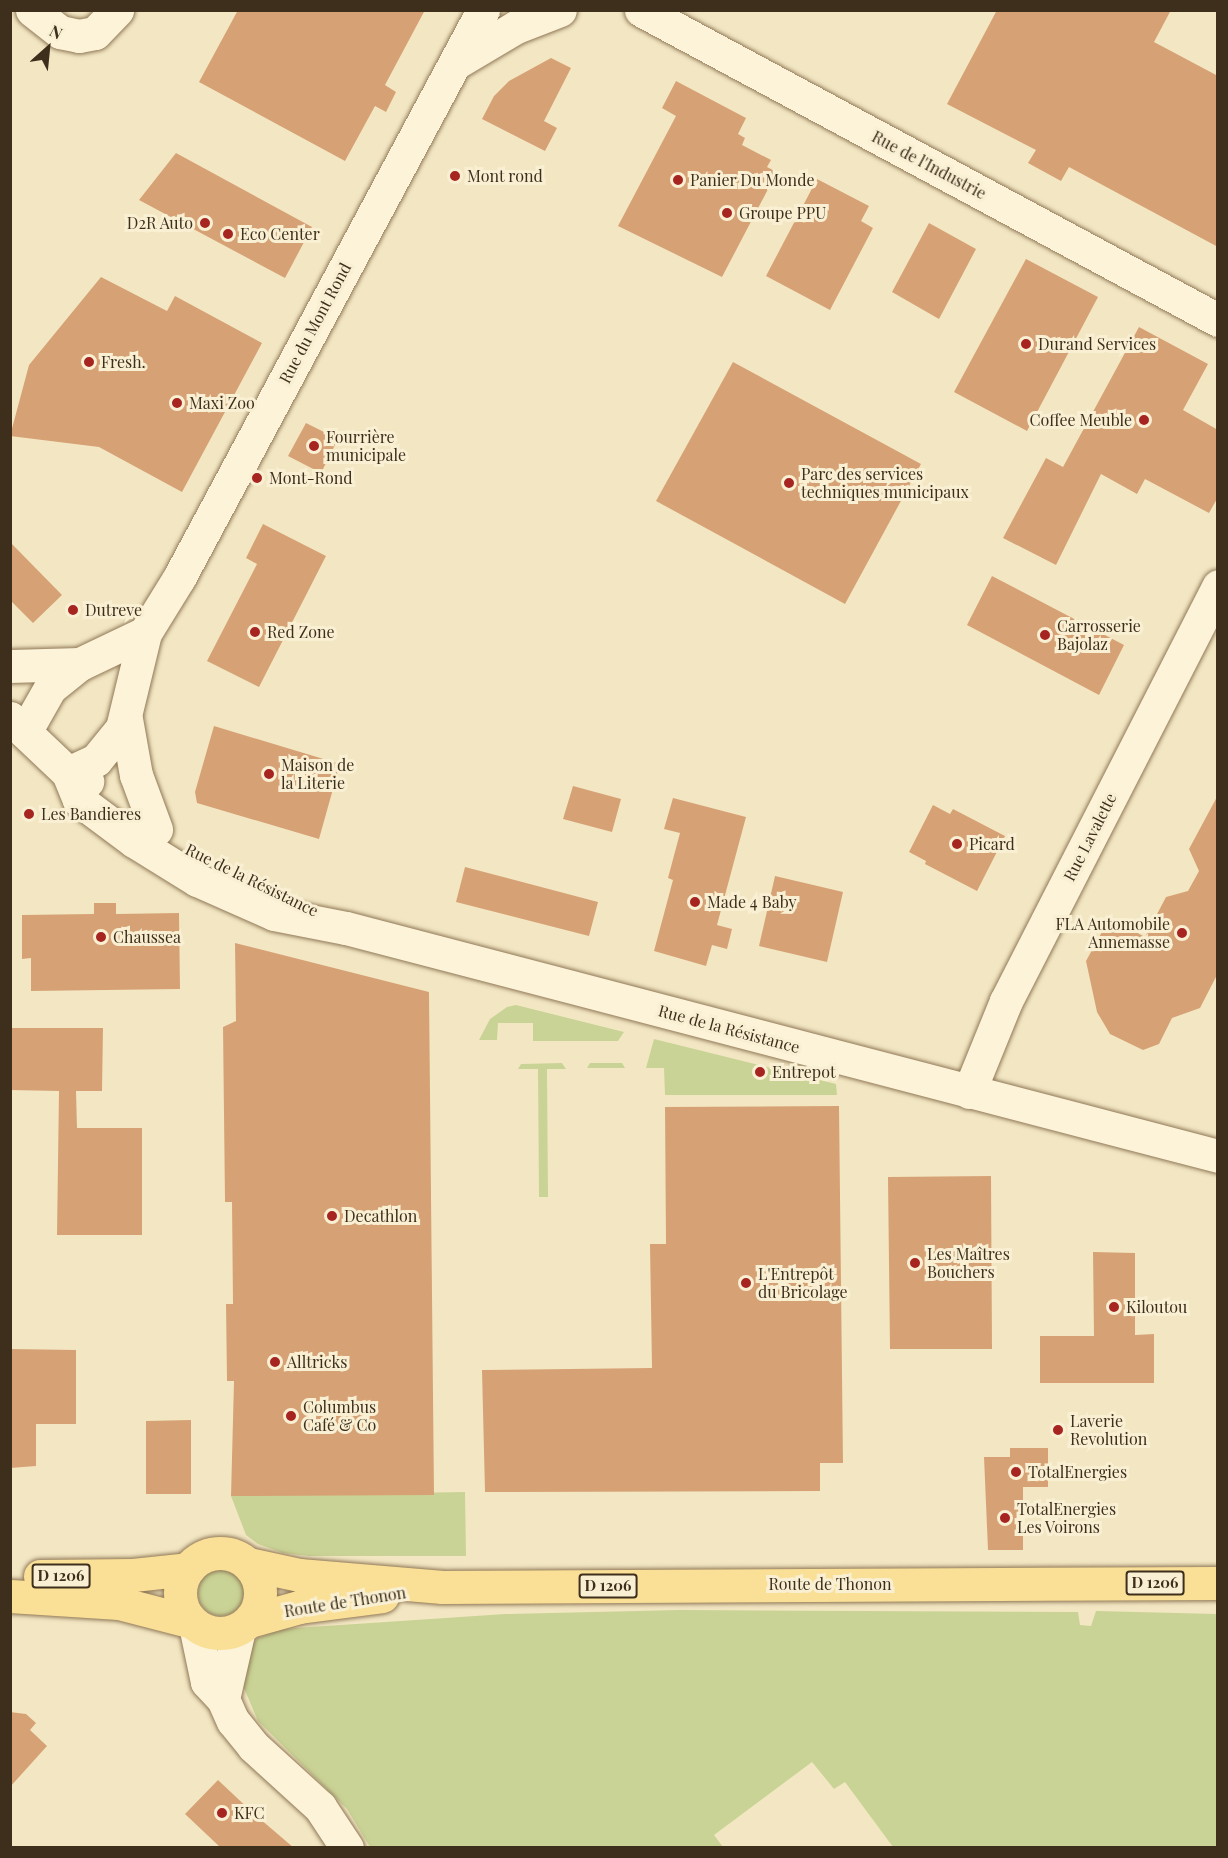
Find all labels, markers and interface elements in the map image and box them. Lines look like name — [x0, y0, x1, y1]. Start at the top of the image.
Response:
north arrow — [18, 18, 78, 78]
text: N — [46, 20, 66, 43]
street label: Rue de l'Industrie — [868, 127, 990, 203]
place label: Mont rond — [467, 166, 543, 186]
marker: Mont rond — [448, 169, 462, 183]
place label: Panier Du Monde — [690, 170, 815, 190]
marker: Panier Du Monde — [671, 173, 685, 187]
place label: Groupe PPU — [739, 203, 826, 223]
marker: Groupe PPU — [720, 206, 734, 220]
place label: D2R Auto — [126, 213, 193, 233]
marker: D2R Auto — [198, 216, 212, 230]
place label: Eco Center — [240, 224, 320, 244]
marker: Eco Center — [221, 227, 235, 241]
street label: Rue du Mont Rond — [275, 259, 355, 387]
place label: Durand Services — [1038, 334, 1156, 354]
marker: Durand Services — [1019, 337, 1033, 351]
place label: Fresh. — [101, 352, 146, 372]
marker: Fresh. — [82, 355, 96, 369]
place label: Maxi Zoo — [189, 393, 255, 413]
marker: Maxi Zoo — [170, 396, 184, 410]
place label: Coffee Meuble — [1029, 410, 1132, 430]
marker: Coffee Meuble — [1137, 413, 1151, 427]
place label: Fourrière municipale — [326, 427, 406, 465]
marker: Fourrière municipale — [307, 439, 321, 453]
place label: Parc des services techniques municipaux — [801, 464, 969, 502]
place label: Mont-Rond — [269, 468, 353, 488]
marker: Mont-Rond — [250, 471, 264, 485]
marker: Parc des services techniques municipaux — [782, 476, 796, 490]
place label: Dutreve — [85, 600, 142, 620]
marker: Dutreve — [66, 603, 80, 617]
place label: Carrosserie Bajolaz — [1057, 616, 1141, 654]
place label: Red Zone — [267, 622, 335, 642]
marker: Red Zone — [248, 625, 262, 639]
marker: Carrosserie Bajolaz — [1038, 628, 1052, 642]
place label: Maison de la Literie — [281, 755, 354, 793]
marker: Maison de la Literie — [262, 767, 276, 781]
street label: Rue Lavalette — [1060, 790, 1120, 884]
place label: Les Bandieres — [41, 804, 141, 824]
marker: Les Bandieres — [22, 807, 36, 821]
place label: Picard — [969, 834, 1015, 854]
marker: Picard — [950, 837, 964, 851]
street label: Rue de la Résistance — [182, 839, 322, 921]
place label: Made 4 Baby — [707, 892, 797, 912]
marker: Made 4 Baby — [688, 895, 702, 909]
place label: FLA Automobile Annemasse — [1055, 914, 1170, 952]
marker: FLA Automobile Annemasse — [1175, 926, 1189, 940]
place label: Chaussea — [113, 927, 181, 947]
marker: Chaussea — [94, 930, 108, 944]
street label: Rue de la Résistance — [656, 1001, 802, 1057]
place label: Entrepot — [772, 1062, 836, 1082]
marker: Entrepot — [753, 1065, 767, 1079]
place label: Decathlon — [344, 1206, 417, 1226]
marker: Decathlon — [325, 1209, 339, 1223]
place label: Les Maîtres Bouchers — [927, 1244, 1010, 1282]
marker: Les Maîtres Bouchers — [908, 1256, 922, 1270]
place label: L'Entrepôt du Bricolage — [758, 1264, 848, 1302]
marker: L'Entrepôt du Bricolage — [739, 1276, 753, 1290]
place label: Kiloutou — [1126, 1297, 1187, 1317]
marker: Kiloutou — [1107, 1300, 1121, 1314]
place label: Alltricks — [287, 1352, 347, 1372]
marker: Alltricks — [268, 1355, 282, 1369]
place label: Columbus Café & Co — [303, 1397, 376, 1435]
marker: Columbus Café & Co — [284, 1409, 298, 1423]
place label: Laverie Revolution — [1070, 1411, 1147, 1449]
marker: Laverie Revolution — [1051, 1423, 1065, 1437]
place label: TotalEnergies — [1028, 1462, 1127, 1482]
marker: TotalEnergies — [1009, 1465, 1023, 1479]
place label: TotalEnergies Les Voirons — [1017, 1499, 1116, 1537]
marker: TotalEnergies Les Voirons — [998, 1511, 1012, 1525]
road number: D 1206 — [31, 1564, 91, 1588]
road number: D 1206 — [1125, 1571, 1185, 1595]
road number: D 1206 — [578, 1574, 638, 1598]
street label: Route de Thonon — [768, 1574, 892, 1594]
street label: Route de Thonon — [283, 1583, 407, 1621]
place label: KFC — [234, 1803, 264, 1823]
marker: KFC — [215, 1806, 229, 1820]

